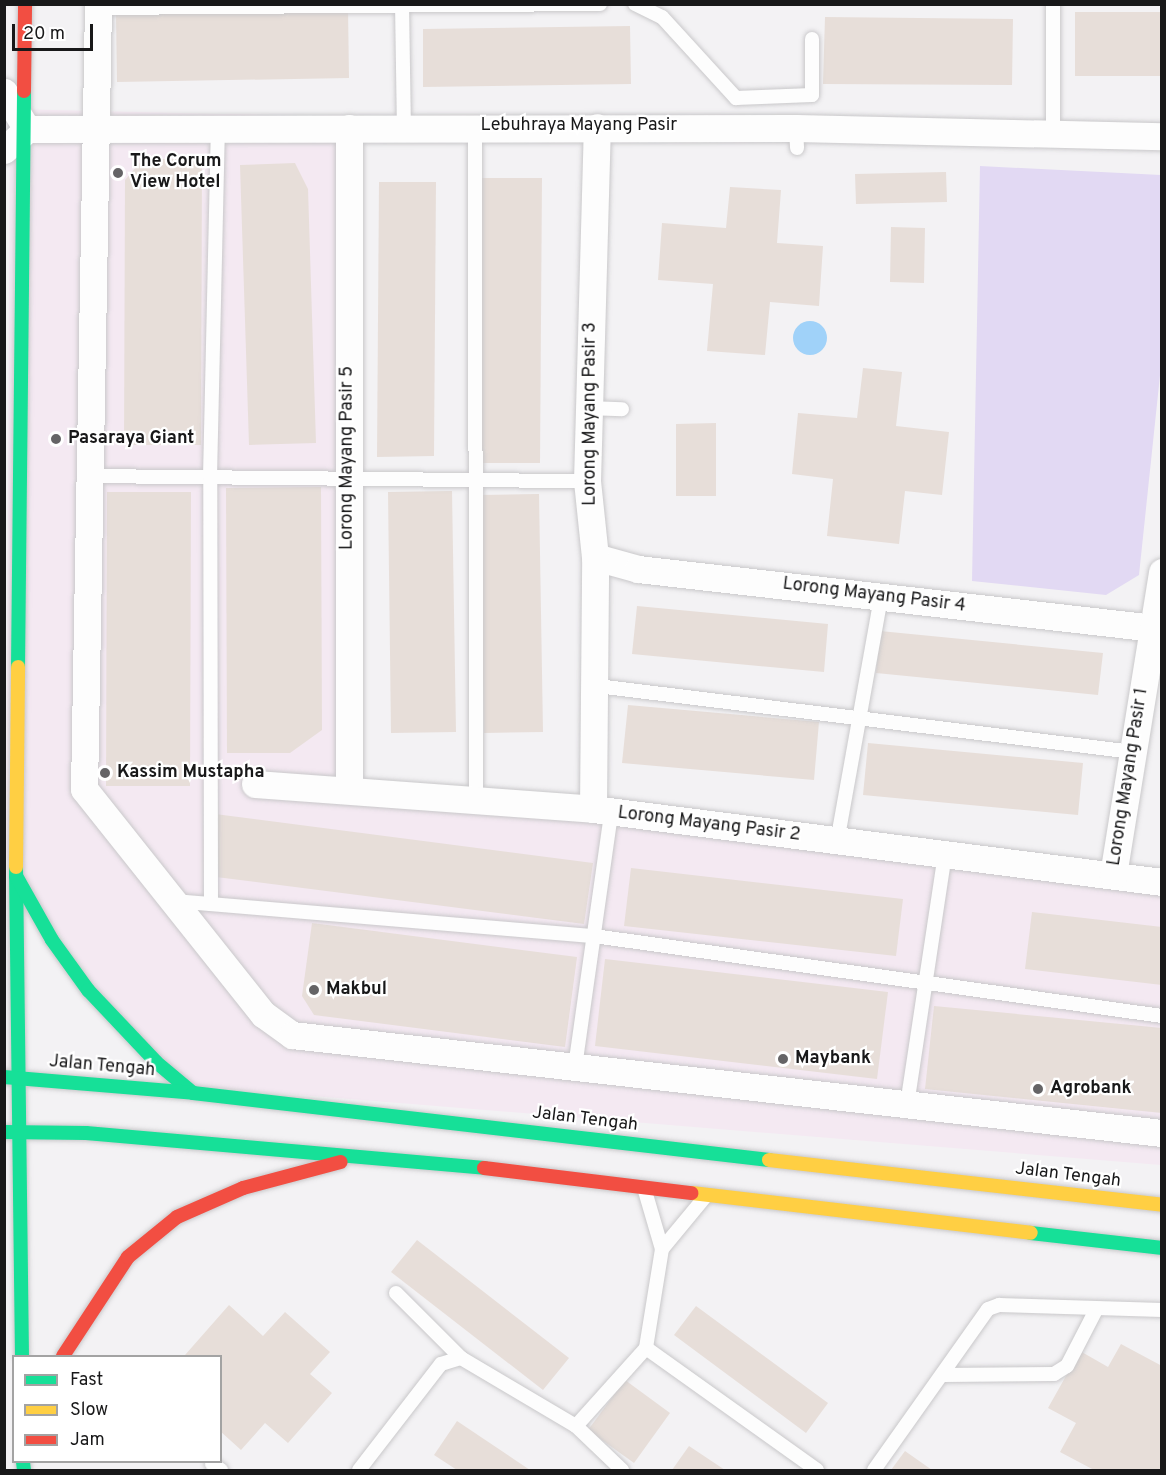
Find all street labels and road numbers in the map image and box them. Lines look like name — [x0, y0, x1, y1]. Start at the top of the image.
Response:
street label: Lebuhraya Mayang Pasir — [481, 115, 677, 137]
street label: Lorong Mayang Pasir 3 — [580, 322, 602, 506]
street label: Lorong Mayang Pasir 5 — [337, 366, 359, 550]
street label: Lorong Mayang Pasir 4 — [781, 574, 967, 618]
street label: Lorong Mayang Pasir 1 — [1104, 687, 1154, 867]
street label: Lorong Mayang Pasir 2 — [616, 803, 802, 847]
street label: Jalan Tengah — [48, 1052, 156, 1082]
street label: Jalan Tengah — [531, 1103, 639, 1137]
street label: Jalan Tengah — [1014, 1159, 1122, 1193]

